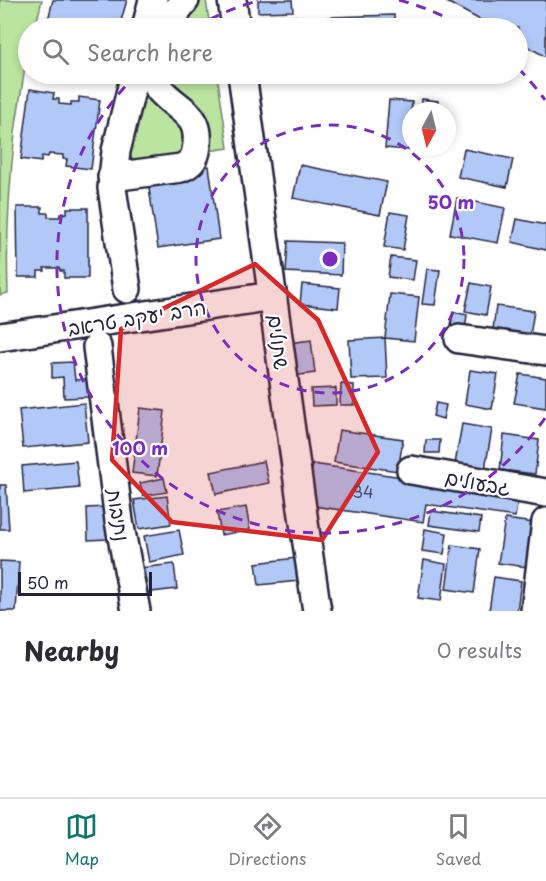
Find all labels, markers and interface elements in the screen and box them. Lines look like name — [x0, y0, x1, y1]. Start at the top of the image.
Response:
search box — [18, 18, 528, 84]
icon: search — [39, 35, 72, 68]
text: Search here — [87, 35, 213, 68]
north arrow — [402, 102, 456, 156]
text: 50 m — [428, 188, 474, 215]
centre of rings — [320, 249, 340, 269]
street label: הרב יעקב טראב — [66, 291, 208, 343]
street label: שתולים — [261, 313, 297, 372]
text: 100 m — [112, 434, 168, 461]
street label: גבעולים — [443, 461, 513, 503]
house number: 34 — [352, 479, 374, 503]
street label: נתיבות — [100, 486, 138, 543]
scale bar — [18, 569, 152, 596]
text: 50 m — [27, 570, 68, 594]
text: Nearby — [24, 631, 119, 670]
text: 0 results — [437, 635, 522, 665]
tab: Map — [65, 810, 99, 870]
tab: Directions — [228, 810, 306, 870]
tab: Saved — [436, 810, 481, 870]

